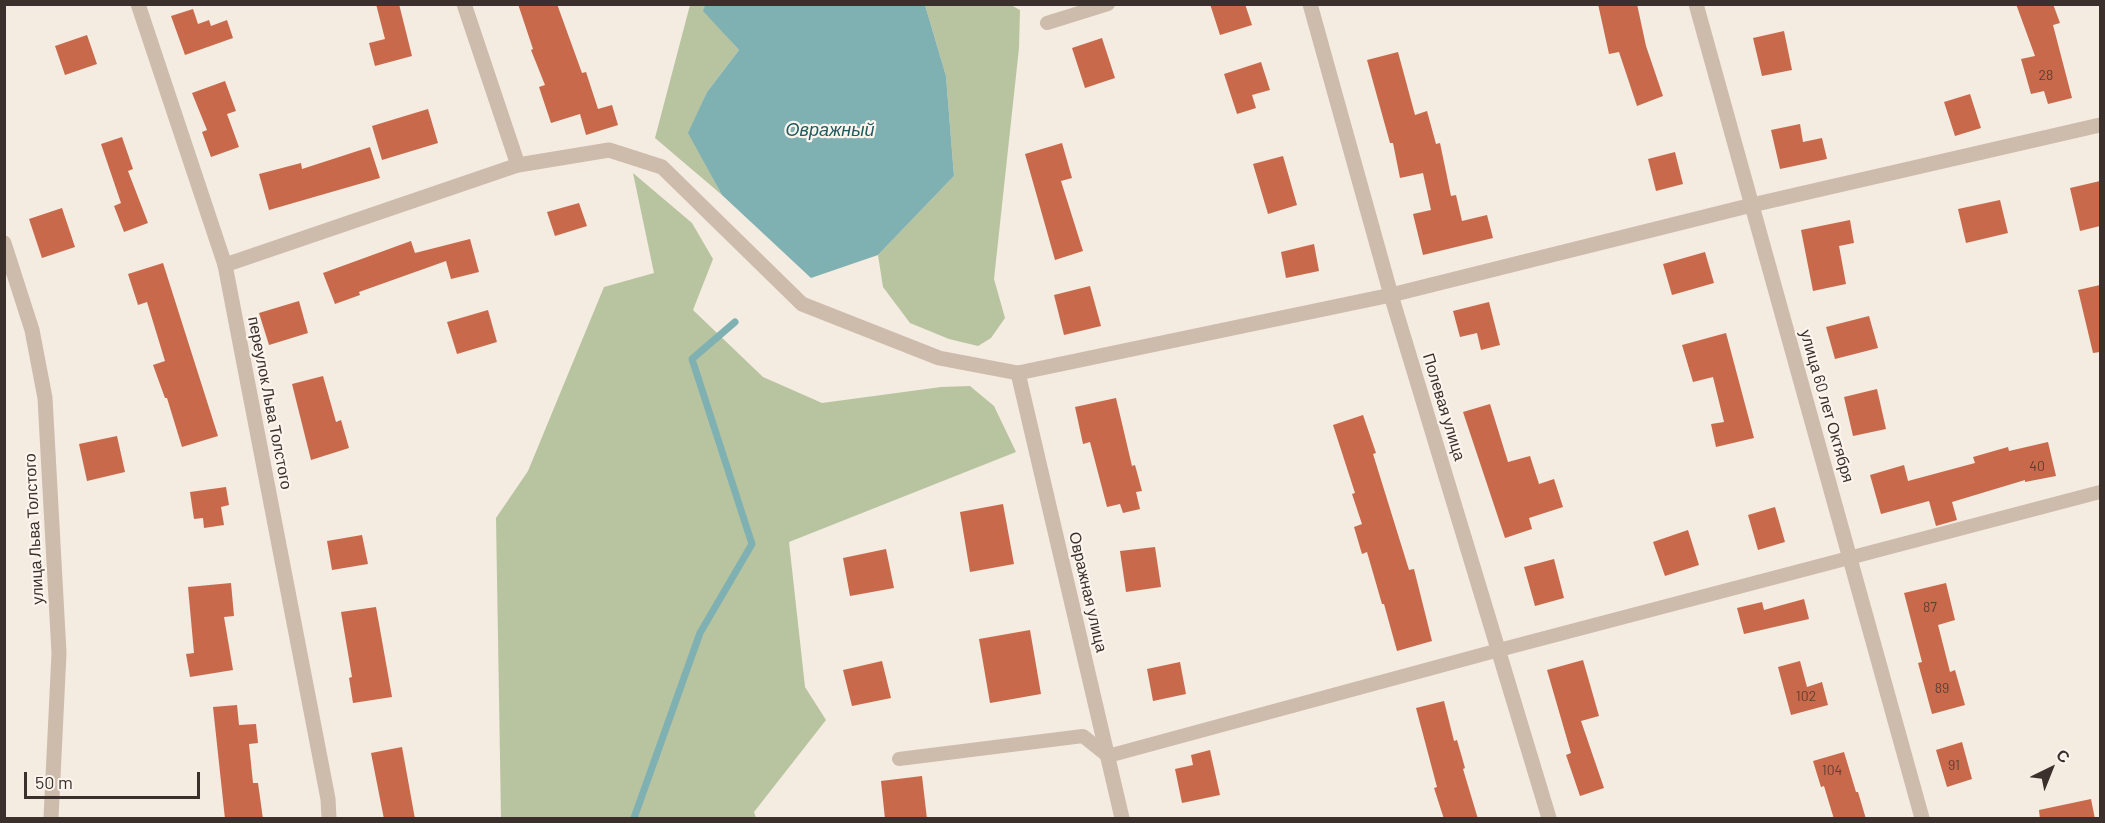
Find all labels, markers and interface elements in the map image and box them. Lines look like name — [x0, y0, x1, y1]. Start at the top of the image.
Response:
house number: 28 — [2039, 67, 2053, 83]
water label: Овражный — [786, 119, 874, 141]
street label: переулок Льва Толстого — [244, 315, 296, 491]
street label: улица 60 лет Октября — [1796, 327, 1858, 485]
street label: Полевая улица — [1419, 351, 1469, 463]
street label: улица Льва Толстого — [20, 453, 48, 605]
house number: 40 — [2029, 458, 2045, 474]
street label: Овражная улица — [1065, 530, 1111, 654]
house number: 87 — [1923, 599, 1937, 615]
house number: 89 — [1935, 680, 1949, 696]
house number: 102 — [1796, 688, 1816, 704]
north arrow — [2021, 739, 2081, 799]
text: С — [2053, 745, 2074, 766]
house number: 91 — [1948, 757, 1960, 773]
scale bar — [27, 760, 202, 798]
house number: 104 — [1822, 762, 1842, 778]
text: 50 m — [35, 771, 73, 793]

